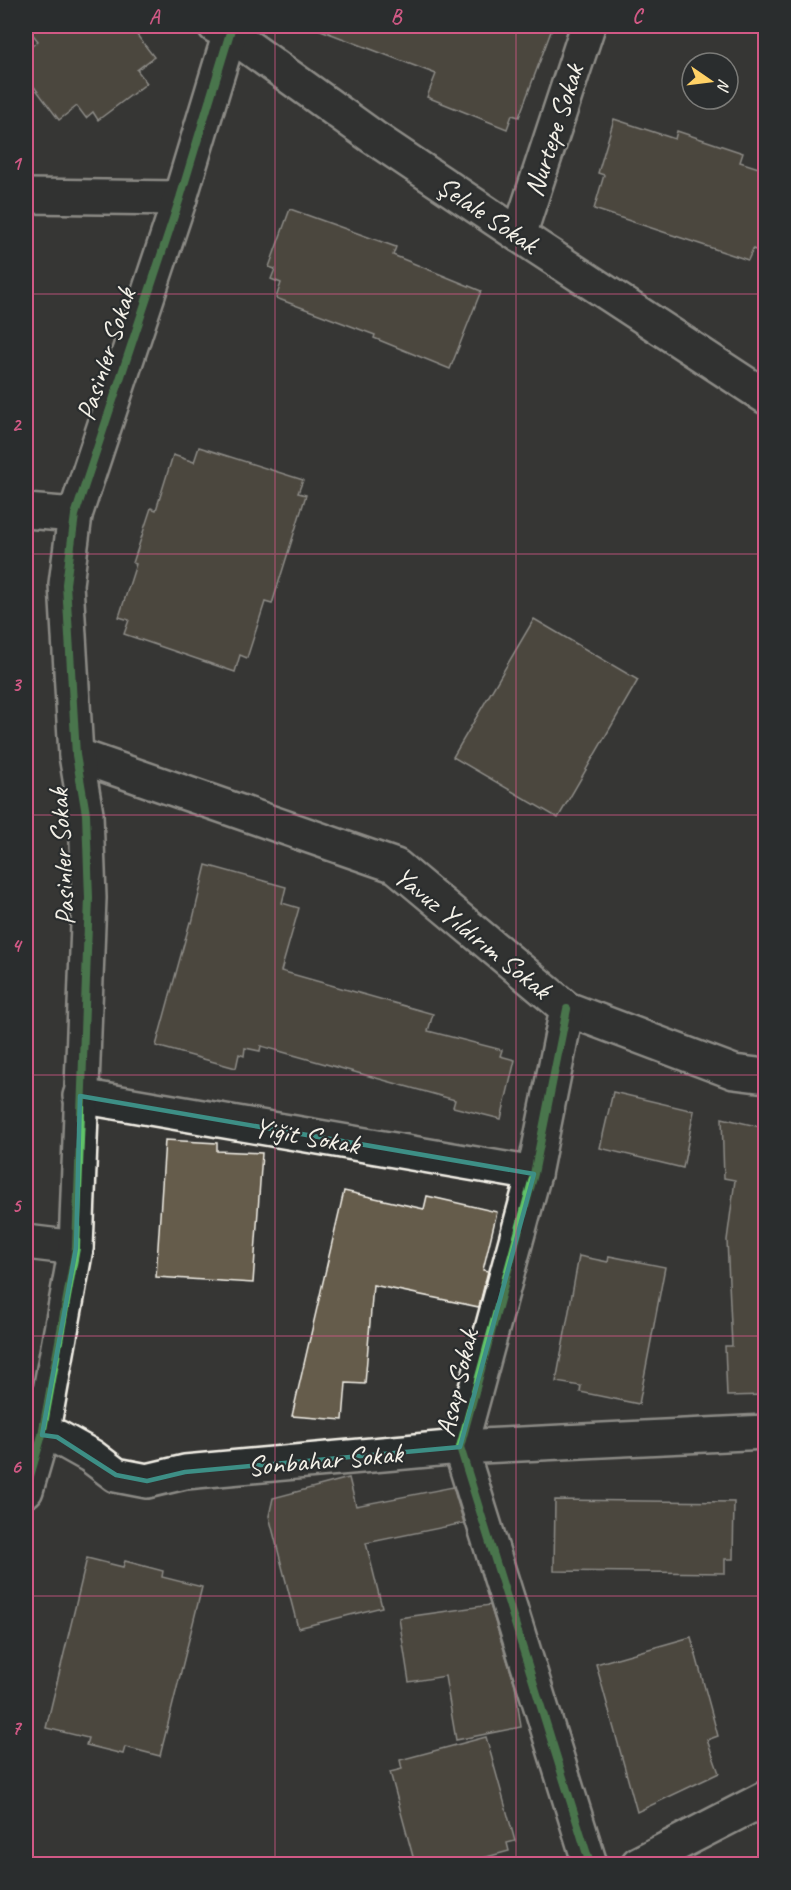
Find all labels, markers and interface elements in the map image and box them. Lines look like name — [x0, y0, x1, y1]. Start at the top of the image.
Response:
text: A — [149, 4, 161, 29]
text: B — [391, 4, 403, 29]
text: C — [632, 4, 644, 29]
north arrow — [680, 51, 740, 111]
street label: Nurtepe Sokak — [516, 58, 592, 201]
text: N — [712, 77, 734, 95]
text: 1 — [12, 151, 23, 176]
street label: Şelale Sokak — [430, 168, 547, 262]
street label: Pasinler Sokak — [68, 282, 144, 425]
text: 2 — [12, 412, 23, 437]
text: 3 — [12, 672, 23, 697]
street label: Pasinler Sokak — [40, 786, 83, 926]
street label: Yavuz Yıldırım Sokak — [387, 858, 560, 1008]
text: 4 — [12, 933, 24, 958]
street label: Yiğit Sokak — [252, 1109, 364, 1162]
text: 5 — [12, 1193, 23, 1218]
street label: Asap Sokak — [427, 1324, 486, 1440]
street label: Sonbahar Sokak — [246, 1435, 406, 1484]
text: 6 — [11, 1454, 22, 1479]
text: 7 — [12, 1715, 23, 1740]

